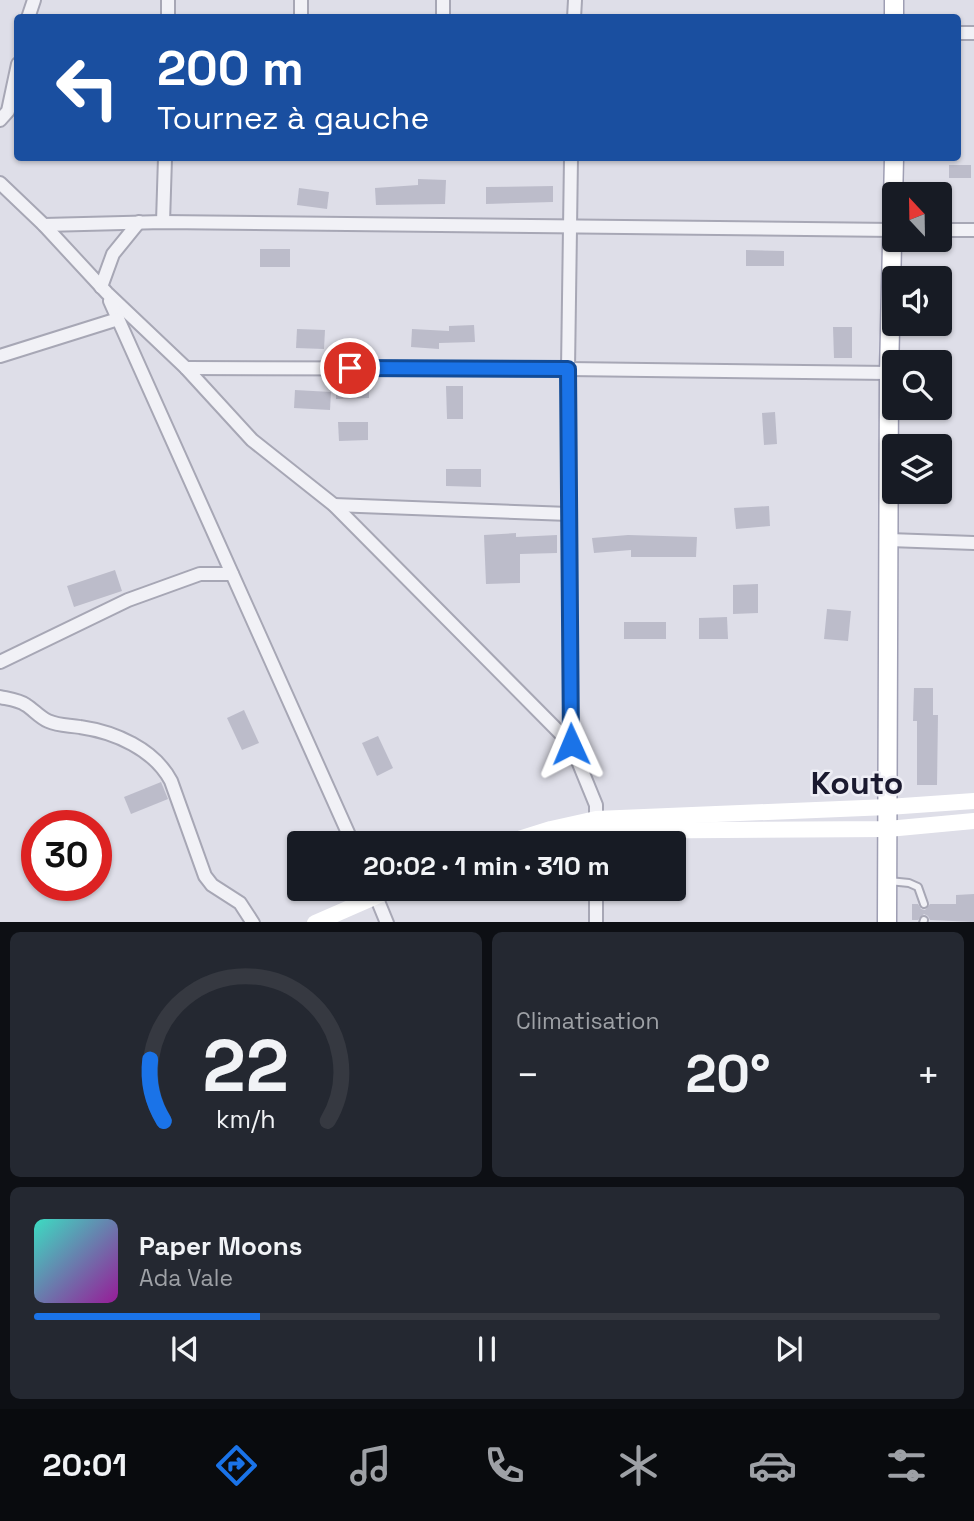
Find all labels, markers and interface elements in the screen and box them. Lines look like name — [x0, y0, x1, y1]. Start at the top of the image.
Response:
text: 200 m — [157, 37, 304, 99]
icon: left — [42, 42, 133, 133]
text: Tournez à gauche — [157, 98, 429, 138]
north arrow — [882, 182, 952, 252]
map controls — [882, 182, 952, 504]
button: sound — [882, 266, 952, 336]
pin — [320, 338, 380, 398]
icon: arrive — [331, 349, 369, 387]
button: search — [882, 350, 952, 420]
button: layers — [882, 434, 952, 504]
position arrow — [534, 707, 608, 781]
district label: Kouto — [811, 763, 903, 803]
speed limit sign: 30 — [21, 810, 112, 901]
text: 20:02 · 1 min · 310 m — [363, 849, 610, 883]
text: Climatisation — [516, 1006, 660, 1036]
text: 22 — [203, 1019, 289, 1112]
text: 20° — [685, 1041, 771, 1107]
text: − — [516, 1051, 540, 1099]
text: + — [916, 1051, 940, 1099]
text: km/h — [216, 1102, 276, 1134]
text: Paper Moons — [139, 1229, 302, 1263]
text: Ada Vale — [139, 1263, 233, 1293]
icon: previous — [166, 1330, 204, 1368]
icon: pause — [468, 1330, 506, 1368]
icon: next — [770, 1330, 808, 1368]
icon: directions — [212, 1441, 261, 1490]
icon: music — [346, 1441, 395, 1490]
icon: phone — [480, 1441, 529, 1490]
icon: climate — [614, 1441, 663, 1490]
icon: car — [748, 1441, 797, 1490]
icon: filters — [882, 1441, 931, 1490]
text: 20:01 — [43, 1445, 127, 1485]

